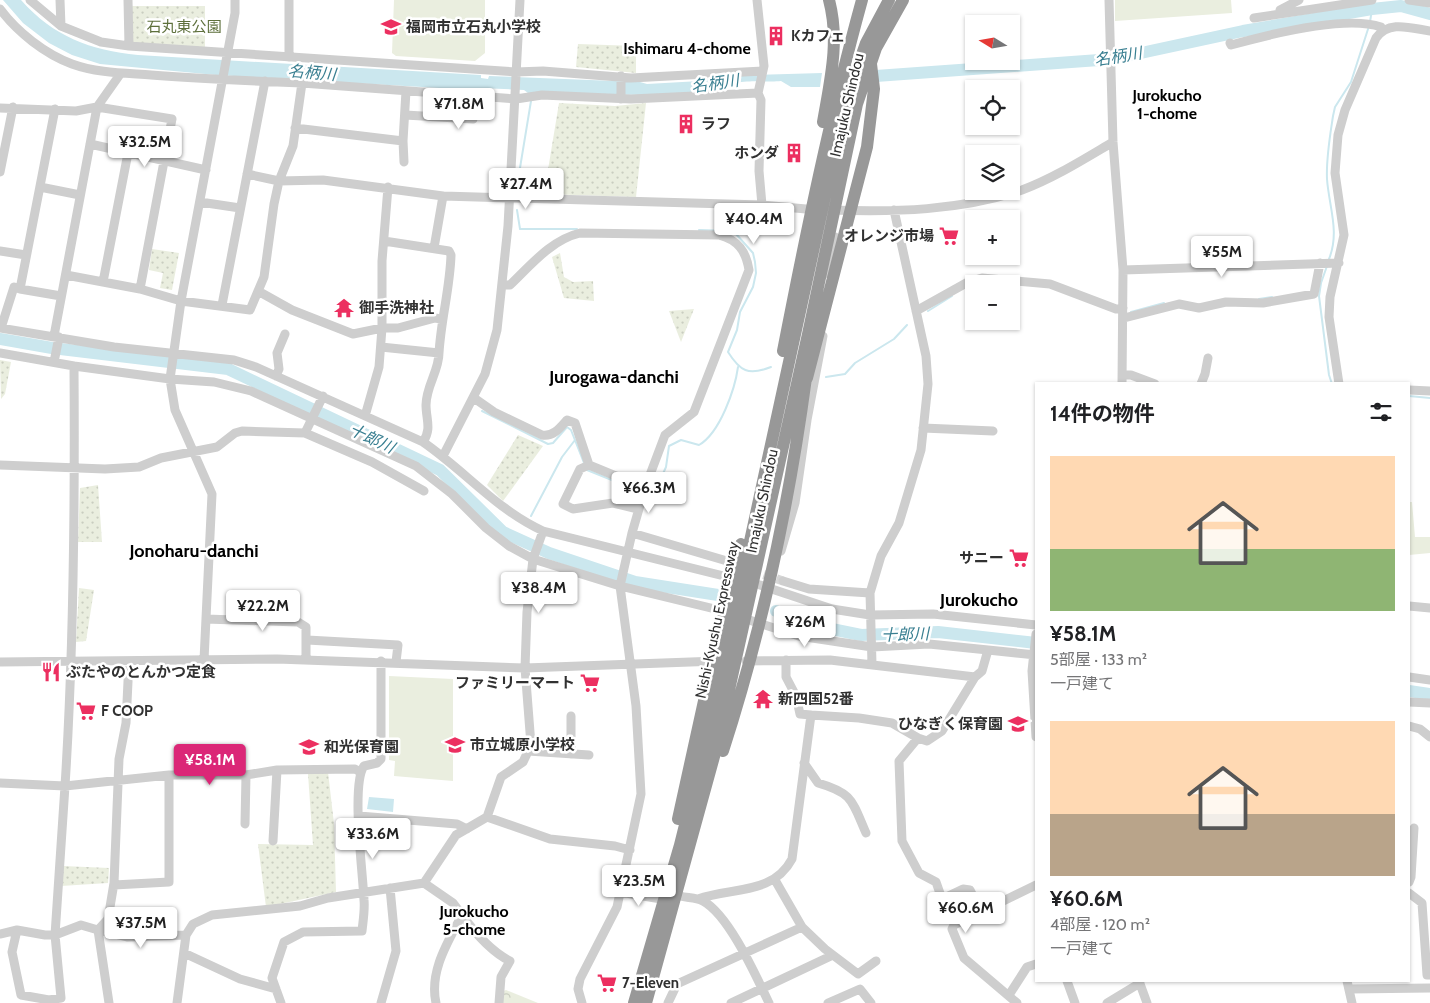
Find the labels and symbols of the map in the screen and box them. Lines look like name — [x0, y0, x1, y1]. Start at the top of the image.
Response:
north arrow — [965, 15, 1020, 70]
school or university icon: 福岡市立石丸小学校 — [380, 16, 402, 38]
park label: 石丸東公園 — [146, 18, 222, 36]
place label: 福岡市立石丸小学校 — [405, 18, 541, 36]
building icon: Kカフェ — [765, 25, 787, 47]
place label: Kカフェ — [791, 27, 845, 45]
district label: Ishimaru 4-chome — [623, 39, 751, 58]
water label: 名柄川 — [1093, 43, 1145, 70]
street label: Imajuku Shindou — [826, 51, 868, 159]
water label: 名柄川 — [287, 61, 339, 84]
water label: 名柄川 — [690, 70, 742, 96]
district label: Jurokucho 1-chome — [1131, 86, 1202, 123]
pin: ¥71.8M — [418, 88, 500, 130]
building icon: ラフ — [675, 113, 697, 135]
place label: ラフ — [701, 115, 731, 133]
pin: ¥32.5M — [104, 126, 186, 168]
building icon: ホンダ — [783, 142, 805, 164]
place label: ホンダ — [734, 144, 779, 162]
pin: ¥27.4M — [485, 168, 567, 210]
pin: ¥40.4M — [713, 202, 795, 245]
supermarket icon: オレンジ市場 — [938, 225, 960, 247]
place label: オレンジ市場 — [844, 227, 934, 245]
pin: ¥55M — [1192, 236, 1252, 278]
temple icon: 御手洗神社 — [333, 297, 355, 319]
place label: 御手洗神社 — [359, 299, 434, 317]
district label: Jurogawa-danchi — [548, 366, 679, 388]
water label: 十郎川 — [346, 420, 399, 458]
street label: Imajuku Shindou — [742, 447, 782, 555]
pin: ¥66.3M — [608, 472, 690, 514]
district label: Jonoharu-danchi — [128, 540, 259, 562]
street label: Nishi-Kyushu Expressway — [692, 540, 743, 700]
supermarket icon: サニー — [1008, 547, 1030, 569]
place label: サニー — [959, 549, 1004, 567]
pin: ¥38.4M — [498, 572, 580, 614]
district label: Jurokucho — [939, 589, 1018, 611]
pin: ¥22.2M — [222, 590, 304, 632]
pin: ¥26M — [775, 606, 835, 648]
water label: 十郎川 — [881, 624, 931, 645]
restaurant icon: ぶたやのとんかつ定食 — [40, 661, 62, 683]
place label: ぶたやのとんかつ定食 — [66, 663, 216, 681]
supermarket icon: ファミリーマート — [579, 672, 601, 694]
place label: ファミリーマート — [455, 674, 575, 692]
temple icon: 新四国52番 — [752, 688, 774, 710]
place label: 新四国52番 — [778, 690, 854, 708]
supermarket icon: F COOP — [75, 700, 97, 722]
place label: F COOP — [101, 702, 153, 720]
school or university icon: ひなぎく保育園 — [1007, 713, 1029, 735]
place label: ひなぎく保育園 — [898, 715, 1003, 733]
school or university icon: 市立城原小学校 — [444, 734, 466, 756]
school or university icon: 和光保育園 — [298, 736, 320, 758]
place label: 市立城原小学校 — [470, 736, 575, 754]
place label: 和光保育園 — [324, 738, 399, 756]
pin: ¥58.1M — [169, 744, 251, 786]
pin: ¥33.6M — [332, 818, 414, 860]
pin: ¥23.5M — [598, 864, 680, 907]
pin: ¥60.6M — [925, 892, 1007, 934]
district label: Jurokucho 5-chome — [438, 902, 509, 939]
pin: ¥37.5M — [100, 906, 182, 949]
supermarket icon: 7-Eleven — [596, 972, 618, 994]
place label: 7-Eleven — [622, 974, 679, 992]

